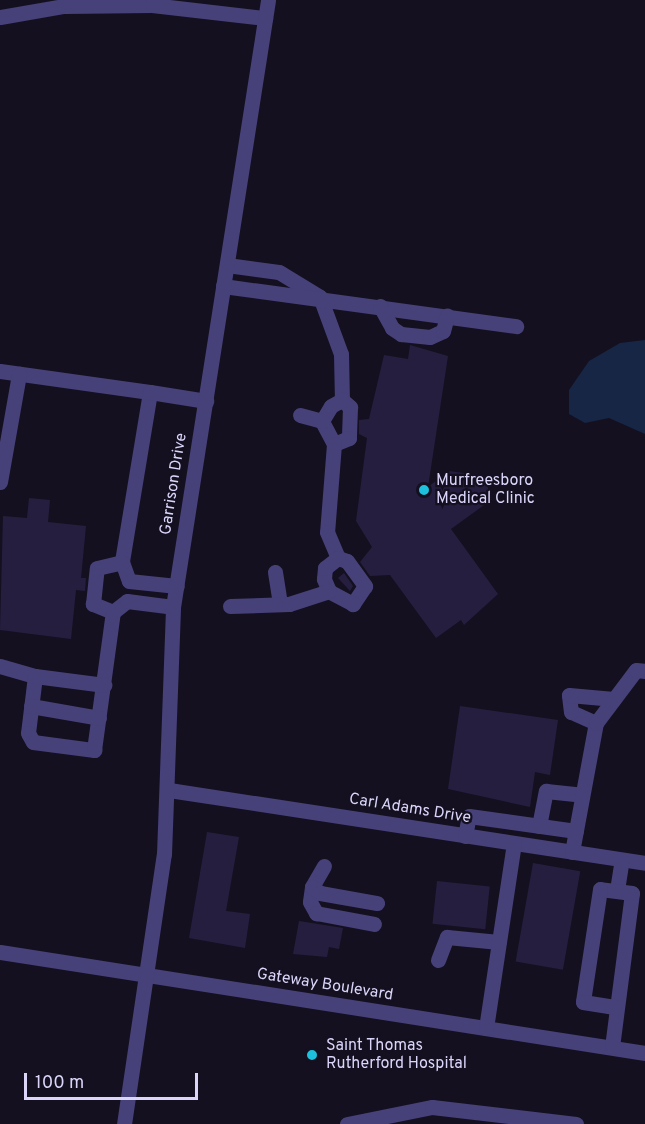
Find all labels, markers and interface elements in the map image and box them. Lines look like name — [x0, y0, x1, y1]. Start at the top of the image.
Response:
street label: Garrison Drive — [156, 432, 192, 536]
place label: Murfreesboro Medical Clinic — [436, 471, 535, 509]
marker: Murfreesboro Medical Clinic — [417, 483, 431, 497]
street label: Carl Adams Drive — [347, 790, 473, 828]
street label: Gateway Boulevard — [255, 965, 395, 1005]
place label: Saint Thomas Rutherford Hospital — [326, 1036, 467, 1074]
marker: Saint Thomas Rutherford Hospital — [303, 1046, 321, 1064]
scale bar — [27, 1061, 201, 1099]
text: 100 m — [35, 1072, 84, 1095]

